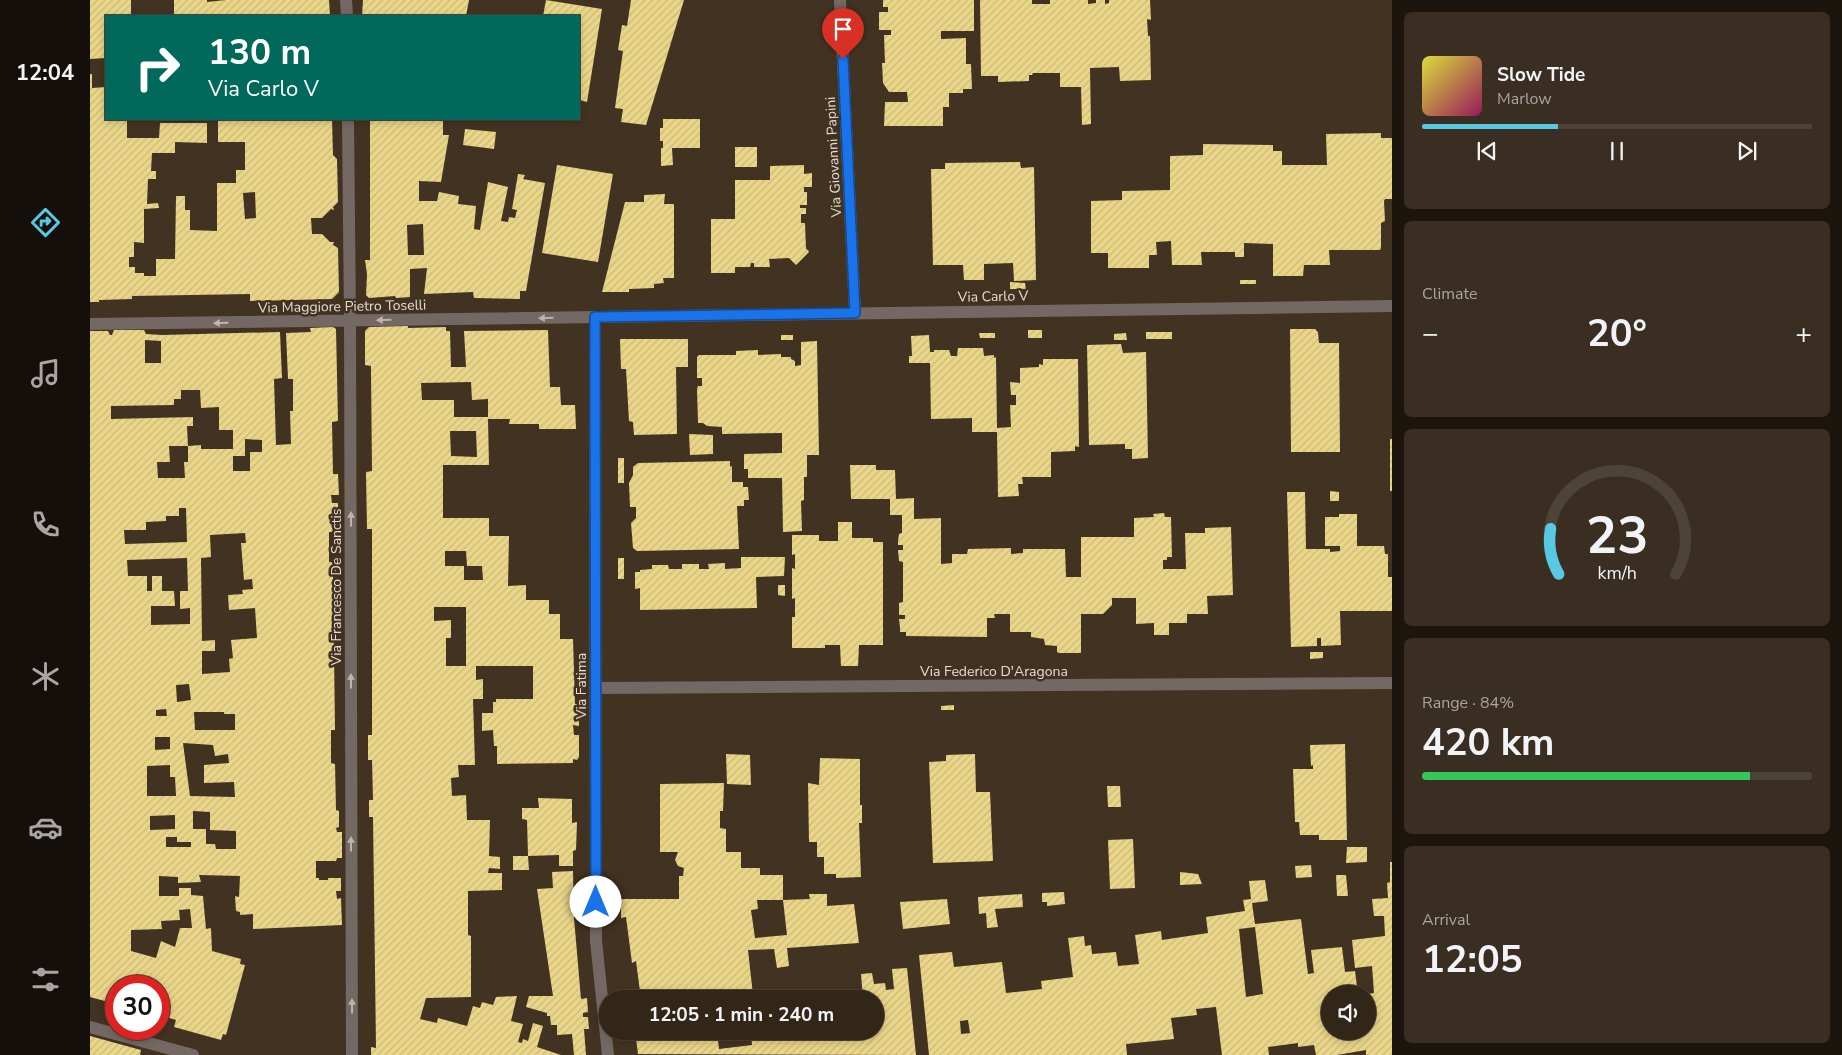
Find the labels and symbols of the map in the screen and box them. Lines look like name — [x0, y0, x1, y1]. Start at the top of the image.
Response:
pin — [822, 8, 864, 59]
street label: Via Giovanni Papini — [821, 96, 846, 219]
street label: Via Carlo V — [957, 286, 1029, 307]
street label: Via Maggiore Pietro Toselli — [257, 296, 426, 317]
one-way arrow — [538, 314, 554, 322]
one-way arrow — [375, 316, 391, 324]
one-way arrow — [213, 319, 229, 327]
street label: Via Francesco De Sanctis — [327, 508, 346, 666]
one-way arrow — [347, 511, 355, 527]
street label: Via Fatima — [572, 653, 591, 720]
street label: Via Federico D'Aragona — [919, 662, 1068, 681]
one-way arrow — [347, 673, 355, 689]
one-way arrow — [347, 836, 355, 852]
position arrow — [569, 875, 621, 927]
speed limit sign: 30 — [105, 975, 170, 1040]
one-way arrow — [348, 998, 356, 1014]

